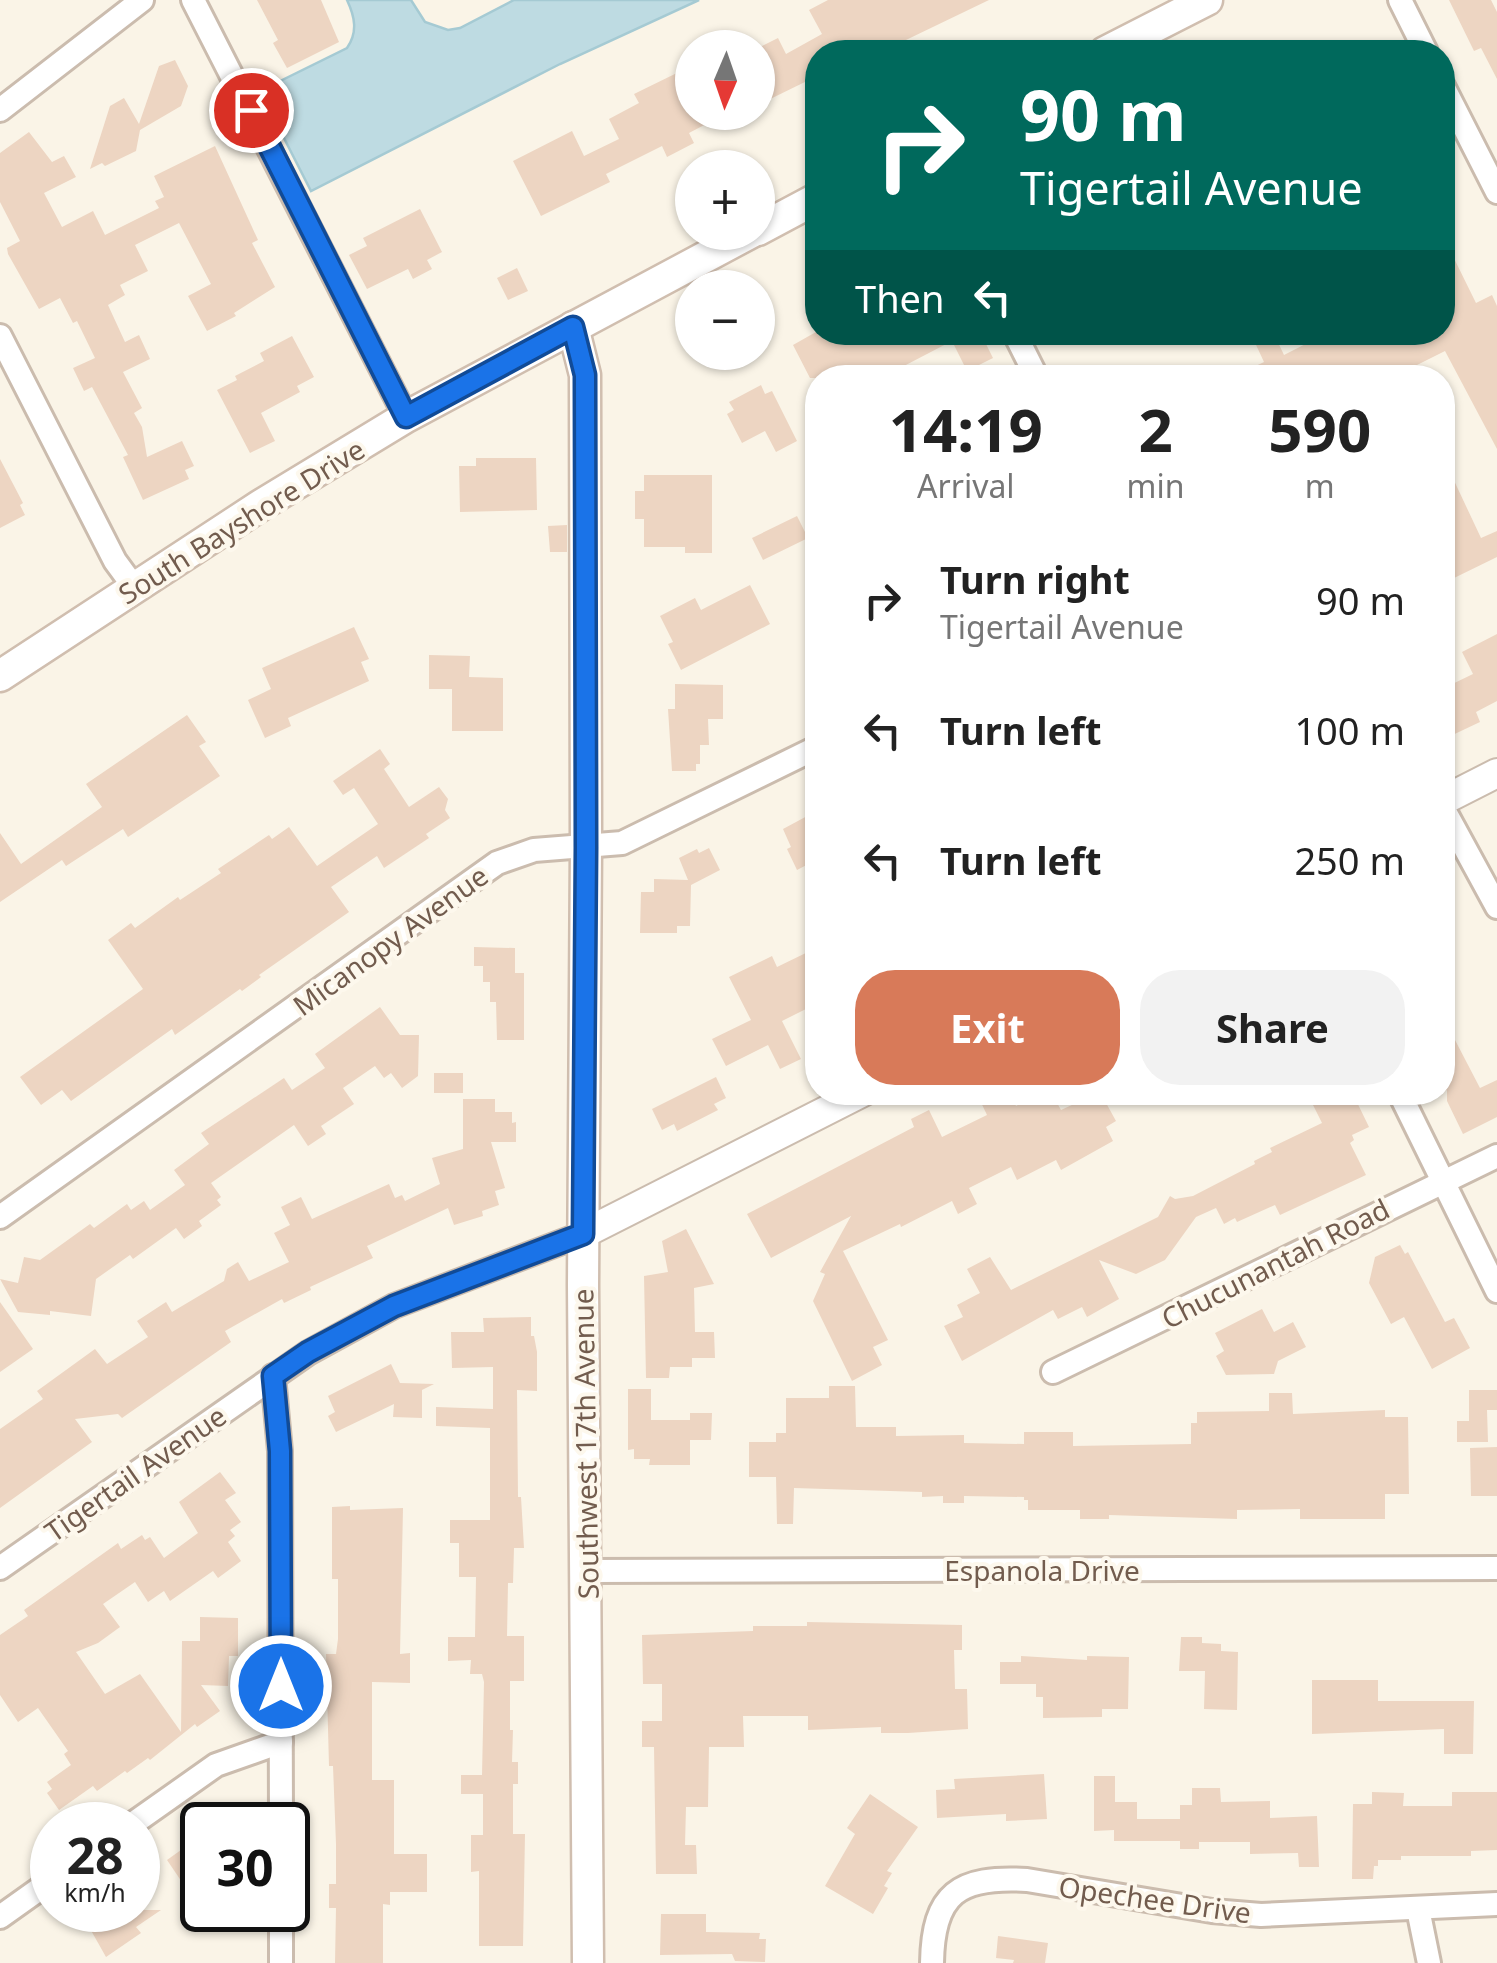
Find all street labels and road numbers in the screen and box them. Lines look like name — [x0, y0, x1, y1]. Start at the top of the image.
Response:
street label: South Bayshore Drive — [111, 430, 371, 612]
street label: Micanopy Avenue — [285, 856, 495, 1024]
street label: Chucunantah Road — [1155, 1189, 1395, 1337]
street label: Southwest 17th Avenue — [563, 1288, 607, 1600]
street label: Tigertail Avenue — [37, 1396, 233, 1550]
street label: Espanola Drive — [944, 1551, 1140, 1589]
street label: Opechee Drive — [1056, 1867, 1254, 1931]

